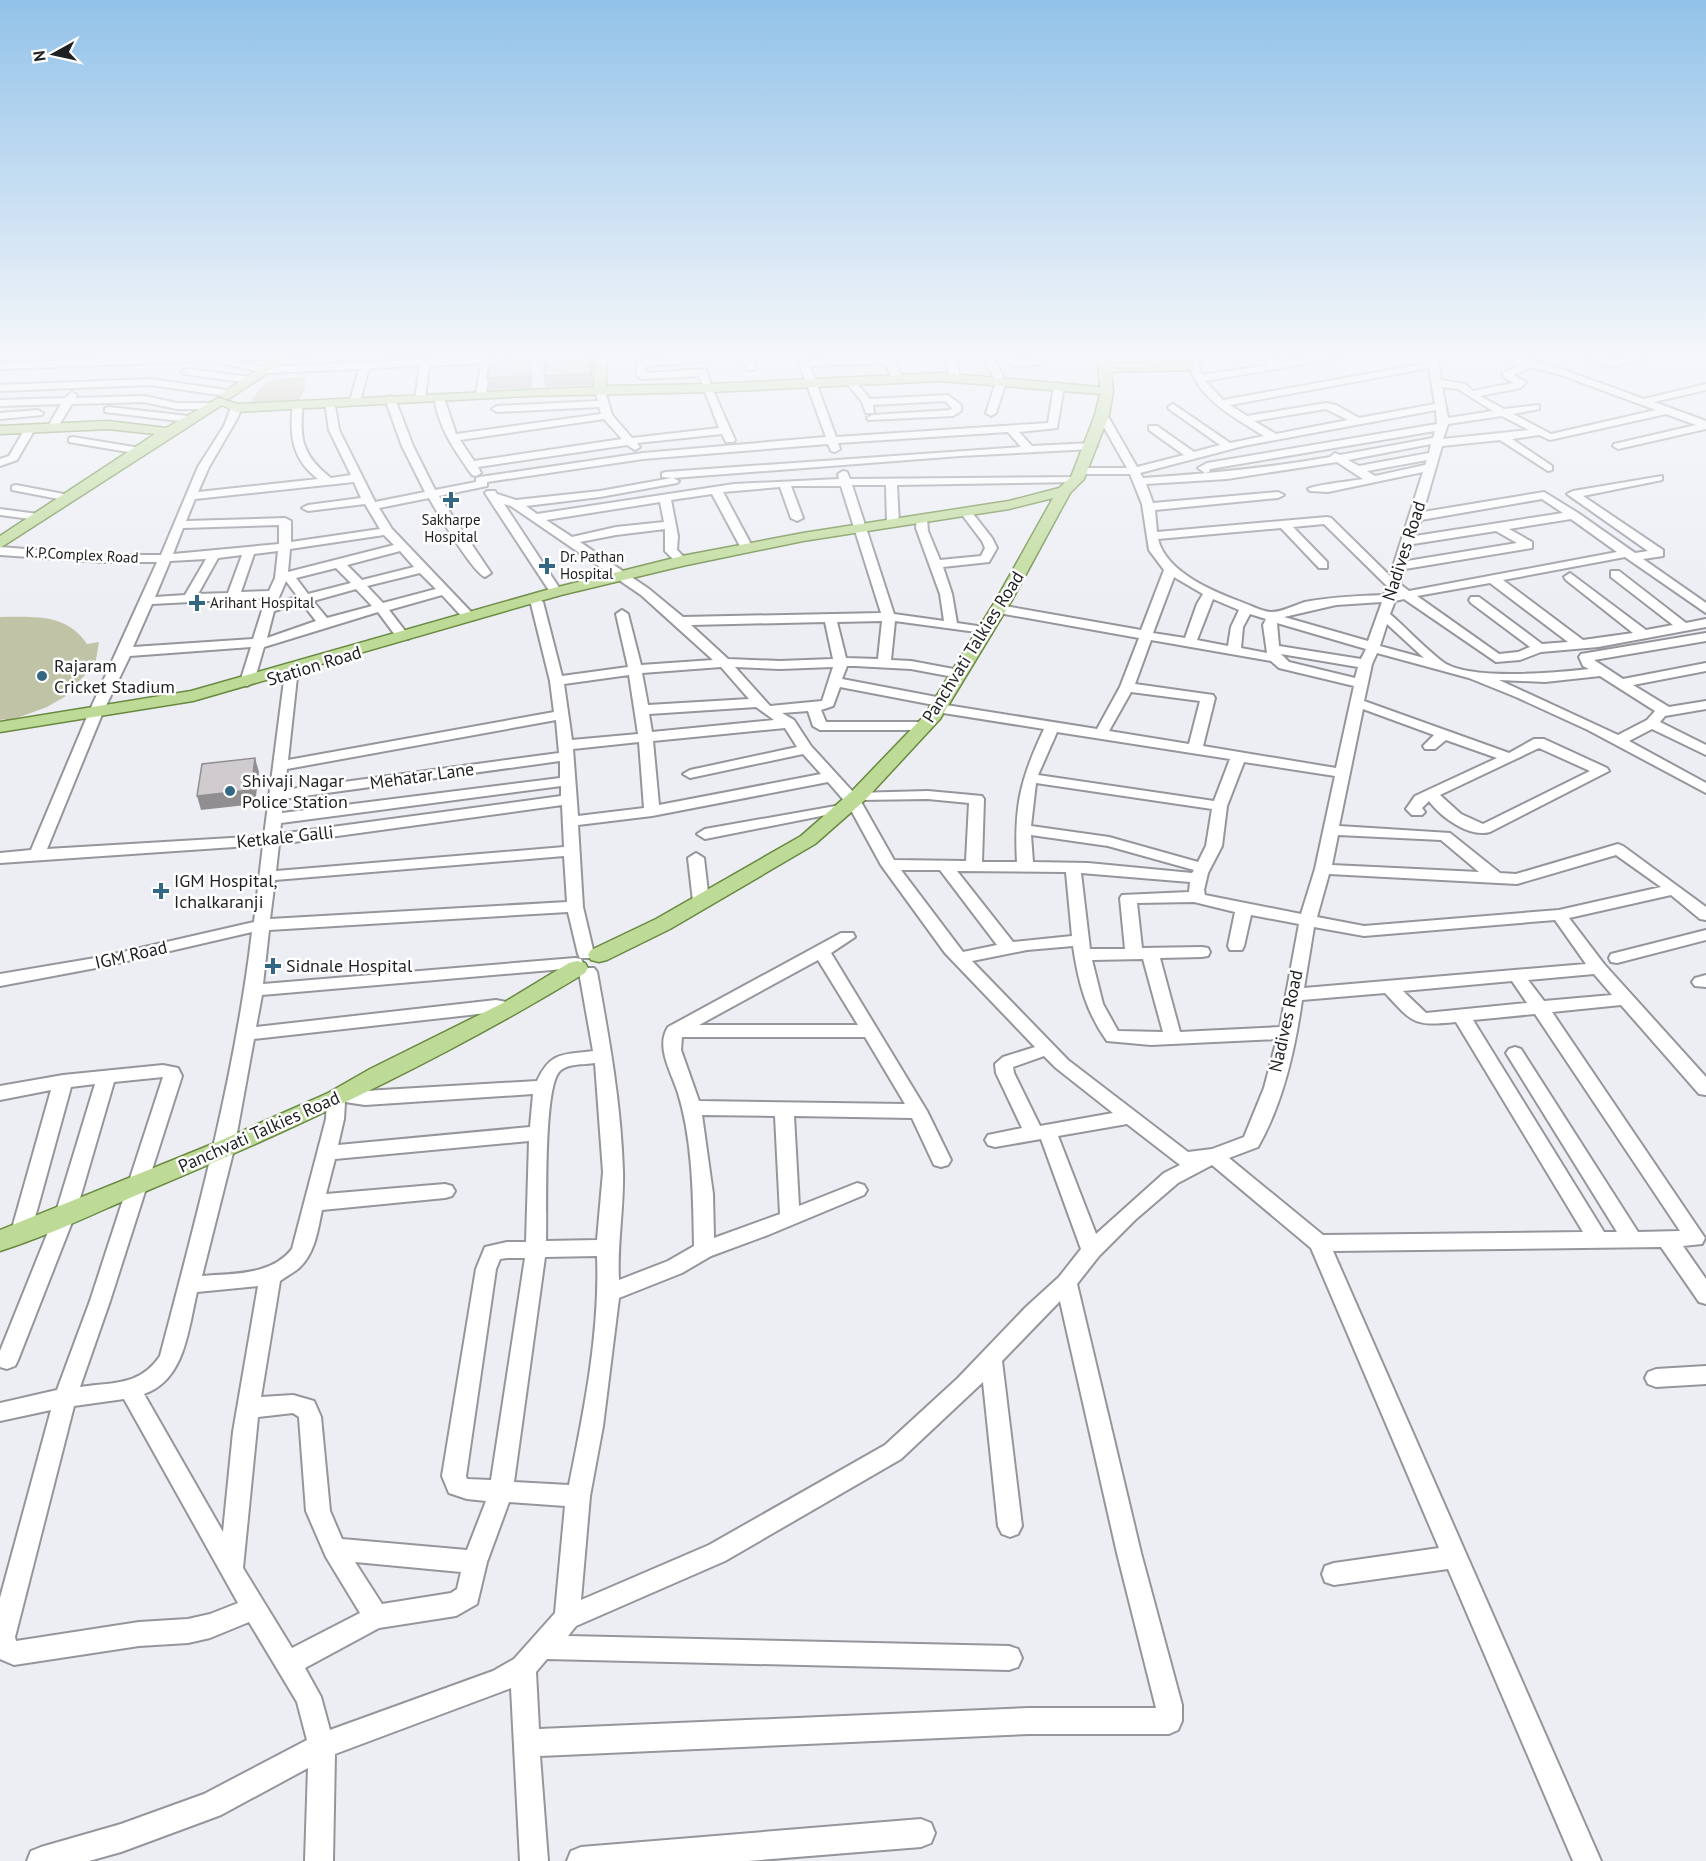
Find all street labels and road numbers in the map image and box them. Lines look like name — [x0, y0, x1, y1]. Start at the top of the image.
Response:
street label: Nadives Road — [1377, 498, 1430, 604]
street label: K.P.Complex Road — [25, 542, 139, 567]
street label: Panchvati Talkies Road — [917, 567, 1029, 727]
street label: Station Road — [264, 640, 364, 691]
street label: Mehatar Lane — [368, 757, 476, 794]
street label: Ketkale Galli — [235, 820, 335, 853]
street label: IGM Road — [93, 935, 169, 974]
street label: Nadives Road — [1263, 968, 1308, 1074]
street label: Panchvati Talkies Road — [174, 1086, 343, 1177]

